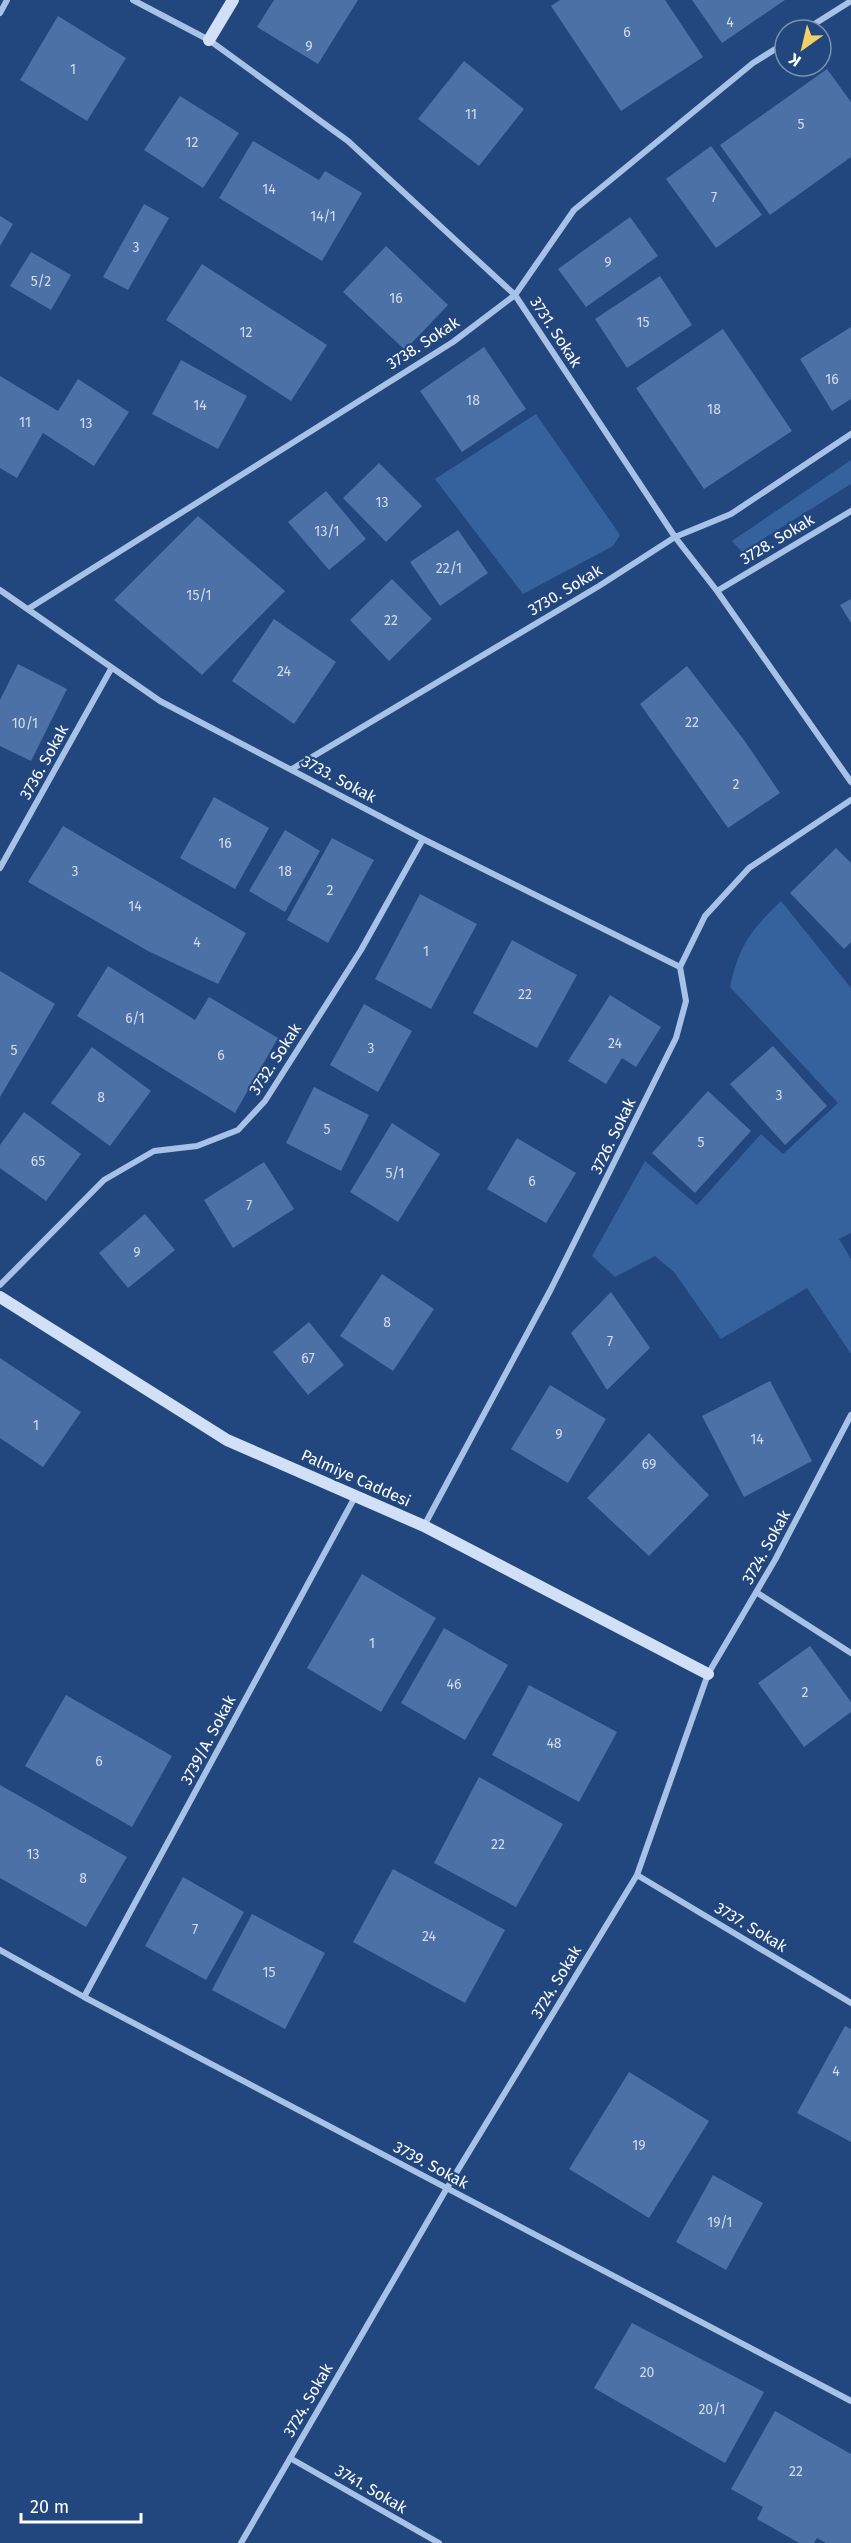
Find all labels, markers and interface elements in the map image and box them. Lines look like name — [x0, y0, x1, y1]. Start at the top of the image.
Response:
house number: 4 — [726, 14, 734, 31]
north arrow — [773, 18, 833, 78]
house number: 6 — [623, 24, 631, 41]
house number: 9 — [305, 38, 313, 55]
text: K — [785, 49, 804, 71]
house number: 1 — [70, 61, 76, 78]
house number: 11 — [465, 106, 477, 123]
house number: 5 — [797, 116, 805, 133]
house number: 12 — [186, 134, 199, 151]
house number: 14 — [262, 181, 276, 198]
house number: 7 — [711, 189, 717, 206]
house number: 14/1 — [310, 208, 336, 225]
house number: 3 — [133, 239, 140, 256]
house number: 9 — [604, 254, 612, 271]
house number: 5/2 — [31, 273, 51, 290]
house number: 16 — [389, 290, 403, 307]
street label: 3731. Sokak — [526, 293, 586, 372]
street label: 3738. Sokak — [383, 312, 464, 373]
house number: 15 — [636, 314, 650, 331]
house number: 12 — [240, 324, 253, 341]
house number: 16 — [825, 371, 839, 388]
house number: 18 — [466, 392, 480, 409]
house number: 14 — [193, 397, 207, 414]
house number: 18 — [707, 401, 721, 418]
house number: 11 — [19, 414, 31, 431]
house number: 13 — [79, 415, 93, 432]
house number: 13 — [375, 494, 389, 511]
street label: 3728. Sokak — [737, 509, 818, 568]
house number: 13/1 — [314, 523, 340, 540]
house number: 22/1 — [436, 560, 462, 577]
street label: 3730. Sokak — [525, 560, 606, 619]
house number: 15/1 — [186, 587, 212, 604]
house number: 22 — [384, 612, 398, 629]
house number: 24 — [277, 663, 292, 680]
house number: 22 — [685, 714, 699, 731]
house number: 10/1 — [12, 715, 38, 732]
street label: 3736. Sokak — [16, 721, 73, 803]
street label: 3733. Sokak — [298, 751, 380, 807]
house number: 2 — [733, 776, 740, 793]
house number: 16 — [218, 835, 232, 852]
house number: 3 — [72, 863, 79, 880]
house number: 18 — [278, 863, 292, 880]
house number: 2 — [327, 882, 334, 899]
house number: 14 — [128, 898, 142, 915]
house number: 4 — [193, 934, 201, 951]
house number: 1 — [423, 943, 429, 960]
house number: 22 — [518, 986, 532, 1003]
house number: 6/1 — [125, 1010, 145, 1027]
street label: 3732. Sokak — [245, 1019, 306, 1098]
house number: 24 — [608, 1035, 623, 1052]
house number: 3 — [368, 1040, 375, 1057]
house number: 5 — [10, 1042, 18, 1059]
house number: 6 — [217, 1047, 225, 1064]
house number: 3 — [776, 1087, 783, 1104]
house number: 8 — [97, 1089, 105, 1106]
street label: 3726. Sokak — [586, 1094, 640, 1177]
house number: 5 — [323, 1121, 331, 1138]
house number: 5 — [697, 1134, 705, 1151]
house number: 65 — [31, 1153, 45, 1170]
house number: 5/1 — [385, 1165, 405, 1182]
house number: 6 — [528, 1173, 536, 1190]
house number: 7 — [246, 1197, 252, 1214]
house number: 9 — [133, 1244, 141, 1261]
house number: 8 — [383, 1314, 391, 1331]
house number: 7 — [607, 1333, 613, 1350]
house number: 67 — [301, 1350, 315, 1367]
house number: 1 — [33, 1417, 39, 1434]
house number: 9 — [555, 1426, 563, 1443]
house number: 14 — [750, 1431, 764, 1448]
street label: Palmiye Caddesi — [298, 1445, 414, 1511]
house number: 69 — [642, 1456, 656, 1473]
street label: 3724. Sokak — [738, 1506, 795, 1587]
house number: 1 — [369, 1635, 375, 1652]
house number: 46 — [447, 1676, 461, 1693]
house number: 2 — [802, 1684, 809, 1701]
street label: 3739/A. Sokak — [176, 1691, 240, 1788]
house number: 48 — [546, 1735, 562, 1752]
house number: 6 — [95, 1753, 103, 1770]
house number: 22 — [491, 1836, 505, 1853]
house number: 13 — [26, 1846, 40, 1863]
house number: 8 — [79, 1870, 87, 1887]
street label: 3737. Sokak — [711, 1898, 791, 1956]
house number: 7 — [192, 1921, 198, 1938]
house number: 24 — [422, 1928, 437, 1945]
street label: 3724. Sokak — [527, 1941, 586, 2022]
house number: 15 — [262, 1964, 276, 1981]
house number: 4 — [832, 2063, 840, 2080]
street label: 3739. Sokak — [390, 2137, 472, 2193]
house number: 19 — [632, 2137, 646, 2154]
house number: 19/1 — [707, 2214, 733, 2231]
street label: 3724. Sokak — [279, 2359, 337, 2440]
house number: 20 — [640, 2364, 655, 2381]
house number: 20/1 — [698, 2401, 726, 2418]
street label: 3741. Sokak — [332, 2461, 411, 2518]
house number: 22 — [789, 2463, 803, 2480]
scale bar — [21, 2486, 141, 2524]
text: 20 m — [30, 2496, 69, 2518]

